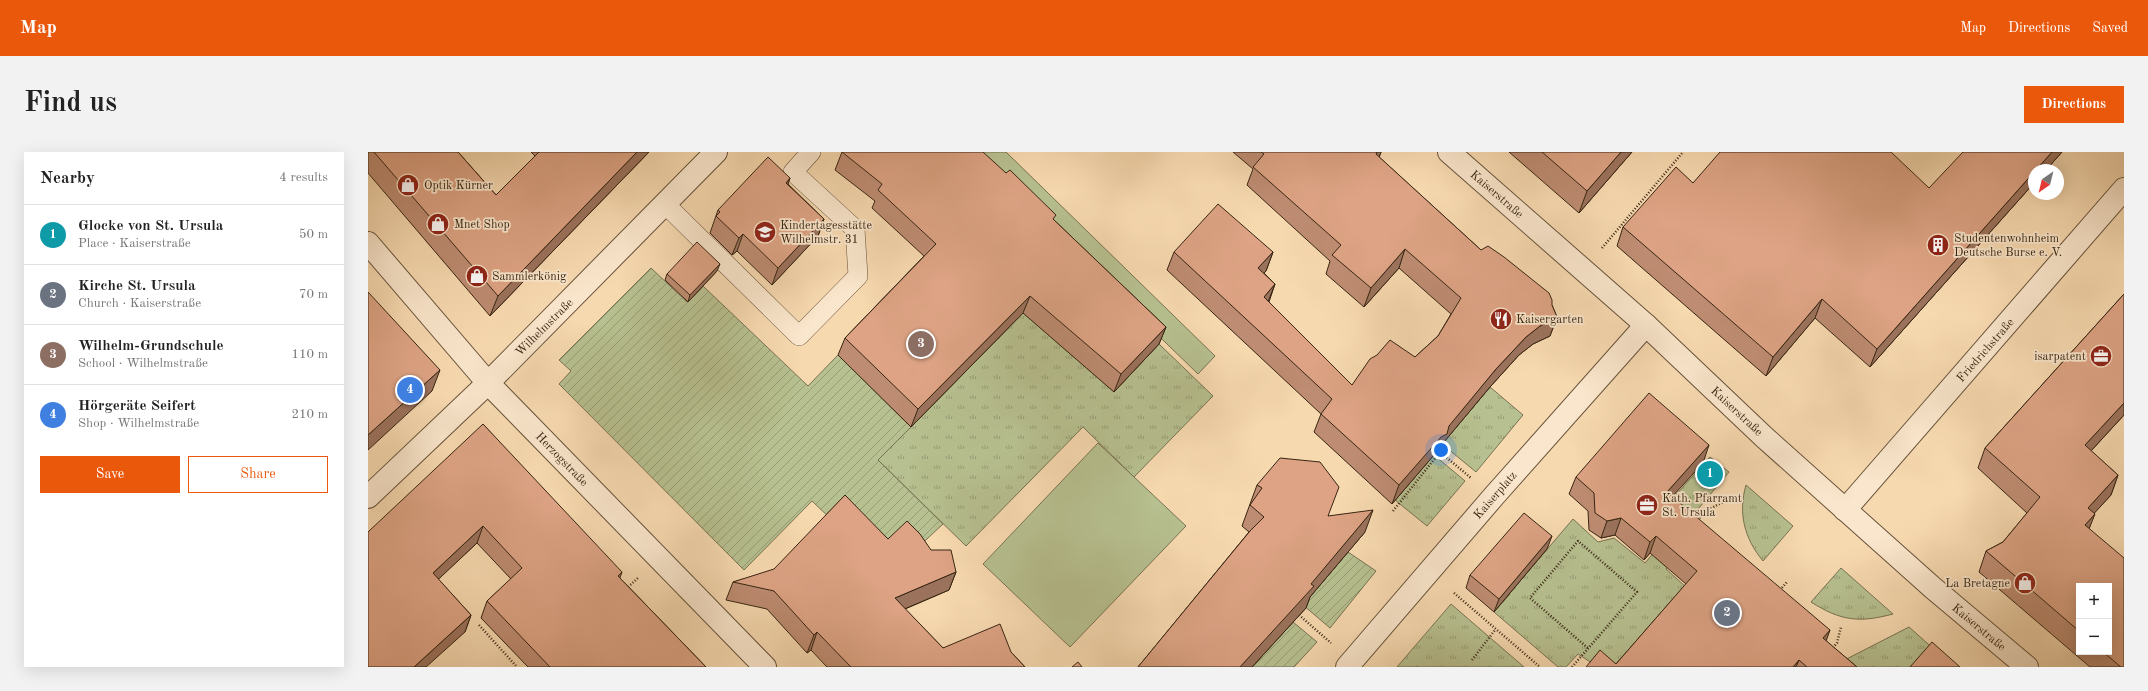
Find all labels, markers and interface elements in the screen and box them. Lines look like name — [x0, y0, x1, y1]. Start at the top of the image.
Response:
text: Map — [20, 19, 57, 38]
text: Map — [1960, 21, 1986, 35]
text: Directions — [2008, 21, 2070, 35]
text: Saved — [2092, 21, 2128, 35]
button: Directions — [2024, 86, 2124, 123]
text: Find us — [24, 90, 117, 118]
north arrow — [2028, 164, 2064, 200]
street label: Kaiserstraße — [1468, 169, 1526, 221]
text: Nearby — [40, 170, 95, 187]
text: 4 results — [279, 171, 328, 184]
shop icon: Optik Kürner — [395, 172, 421, 198]
place label: Optik Kürner — [424, 180, 493, 192]
shop icon: Mnet Shop — [425, 211, 451, 237]
text: Glocke von St. Ursula — [78, 219, 223, 234]
place label: Mnet Shop — [454, 219, 510, 231]
school or university icon: Kindertagesstätte Wilhelmstr. 31 — [752, 219, 778, 245]
place label: Kindertagesstätte Wilhelmstr. 31 — [780, 220, 873, 246]
text: 1 — [49, 228, 57, 241]
text: 50 m — [299, 228, 328, 241]
building icon: Studentenwohnheim Deutsche Burse e. V. — [1925, 232, 1951, 258]
place label: Studentenwohnheim Deutsche Burse e. V. — [1954, 233, 2062, 259]
text: Place · Kaiserstraße — [78, 237, 191, 250]
shop icon: Sammlerkönig — [464, 263, 490, 289]
place label: Sammlerkönig — [492, 271, 567, 283]
text: Kirche St. Ursula — [78, 279, 196, 294]
text: 2 — [49, 288, 57, 301]
text: 70 m — [299, 288, 328, 301]
street label: Wilhelmstraße — [514, 296, 576, 359]
text: Church · Kaiserstraße — [78, 297, 201, 310]
restaurant icon: Kaisergarten — [1488, 306, 1514, 332]
place label: Kaisergarten — [1516, 314, 1584, 326]
street label: Friedrichstraße — [1955, 316, 2017, 385]
pin: 3 — [908, 329, 934, 359]
text: Wilhelm-Grundschule — [78, 339, 224, 354]
office icon: isarpatent — [2088, 343, 2114, 369]
text: 3 — [49, 348, 57, 361]
text: 110 m — [291, 348, 328, 361]
place label: isarpatent — [2034, 351, 2086, 363]
text: School · Wilhelmstraße — [78, 357, 208, 370]
pin: 4 — [397, 375, 423, 405]
street label: Kaiserstraße — [1708, 385, 1765, 439]
text: Hörgeräte Seifert — [78, 399, 196, 414]
text: 4 — [49, 408, 57, 421]
text: 210 m — [291, 408, 328, 421]
text: Shop · Wilhelmstraße — [78, 417, 199, 430]
street label: Herzogstraße — [533, 430, 590, 489]
your location — [1431, 440, 1451, 460]
button: Save — [40, 456, 180, 493]
button: Share — [188, 456, 328, 493]
pin: 1 — [1697, 459, 1723, 489]
street label: Kaiserplatz — [1472, 470, 1520, 522]
office icon: Kath. Pfarramt St. Ursula — [1634, 492, 1660, 518]
place label: Kath. Pfarramt St. Ursula — [1662, 493, 1742, 519]
shop icon: La Bretagne — [2012, 570, 2038, 596]
place label: La Bretagne — [1945, 578, 2010, 590]
map controls — [2076, 583, 2112, 655]
button: + — [2076, 583, 2112, 619]
pin: 2 — [1714, 598, 1740, 628]
street label: Kaiserstraße — [1949, 602, 2008, 654]
button: − — [2076, 619, 2112, 655]

